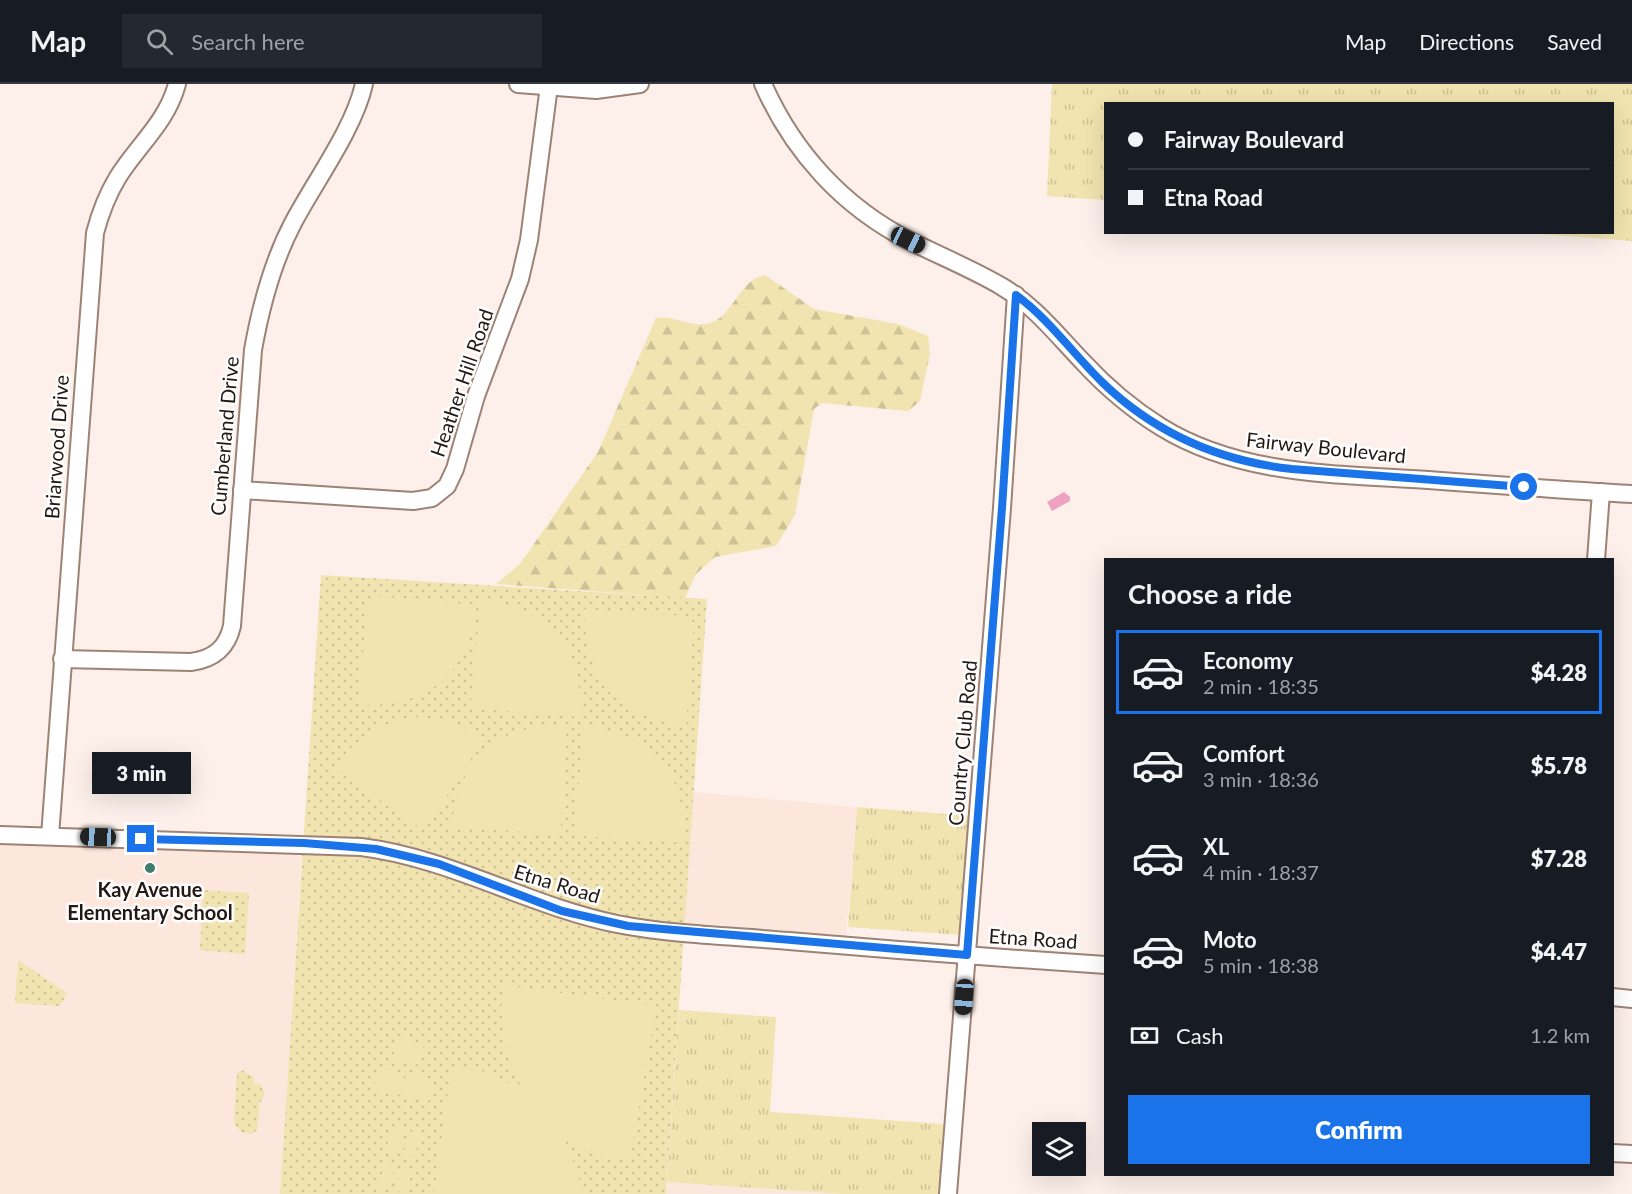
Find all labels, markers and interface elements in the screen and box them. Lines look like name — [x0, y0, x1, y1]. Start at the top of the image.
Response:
search box — [122, 14, 542, 68]
text: Map — [30, 24, 86, 58]
icon: search — [143, 25, 176, 58]
text: Search here — [191, 28, 305, 55]
text: Map — [1345, 29, 1386, 54]
text: Directions — [1419, 29, 1514, 54]
text: Saved — [1547, 29, 1602, 54]
text: Fairway Boulevard — [1164, 126, 1344, 153]
text: Etna Road — [1164, 184, 1263, 211]
car — [888, 224, 928, 256]
street label: Heather Hill Road — [424, 305, 498, 460]
street label: Cumberland Drive — [205, 355, 243, 516]
street label: Briarwood Drive — [39, 374, 73, 520]
street label: Fairway Boulevard — [1245, 427, 1407, 467]
route start — [1510, 473, 1537, 500]
text: Choose a ride — [1128, 577, 1292, 610]
icon: car — [1131, 645, 1185, 699]
text: Economy — [1203, 647, 1293, 674]
street label: Country Club Road — [943, 659, 981, 827]
text: $4.28 — [1531, 659, 1587, 686]
text: 2 min · 18:35 — [1203, 674, 1319, 698]
icon: car — [1131, 738, 1185, 792]
text: Comfort — [1203, 740, 1285, 767]
callout: 3 min — [92, 752, 190, 794]
text: $5.78 — [1531, 752, 1587, 779]
text: 3 min — [117, 761, 166, 785]
text: 3 min · 18:36 — [1203, 767, 1319, 791]
route end — [127, 825, 154, 852]
car — [80, 827, 116, 847]
icon: car — [1131, 831, 1185, 885]
text: XL — [1203, 833, 1229, 860]
text: $7.28 — [1531, 845, 1587, 872]
street label: Etna Road — [511, 859, 603, 908]
text: 4 min · 18:37 — [1203, 860, 1319, 884]
marker: Kay Avenue Elementary School — [143, 861, 157, 875]
place label: Kay Avenue Elementary School — [67, 877, 233, 924]
street label: Etna Road — [988, 923, 1078, 953]
icon: car — [1131, 924, 1185, 978]
text: Moto — [1203, 926, 1257, 953]
text: $4.47 — [1531, 938, 1587, 965]
text: 5 min · 18:38 — [1203, 953, 1319, 977]
car — [954, 978, 974, 1016]
icon: cash — [1128, 1019, 1161, 1052]
text: Cash — [1176, 1022, 1223, 1049]
text: 1.2 km — [1530, 1023, 1590, 1047]
button: Confirm — [1128, 1095, 1590, 1164]
map controls — [1032, 1122, 1086, 1176]
button: layers — [1032, 1122, 1086, 1176]

